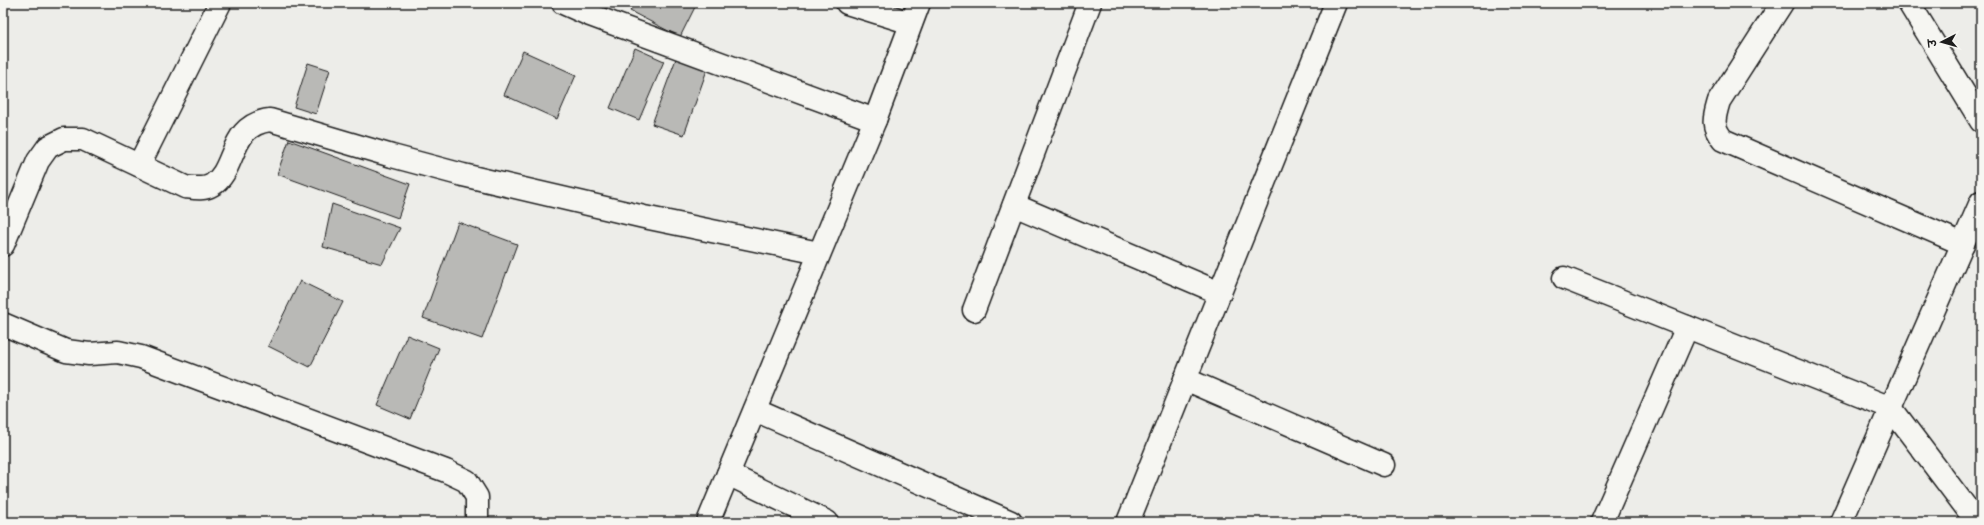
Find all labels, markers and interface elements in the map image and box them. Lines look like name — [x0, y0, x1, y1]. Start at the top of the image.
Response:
north arrow — [1922, 22, 1962, 62]
text: उ — [1925, 37, 1940, 48]

